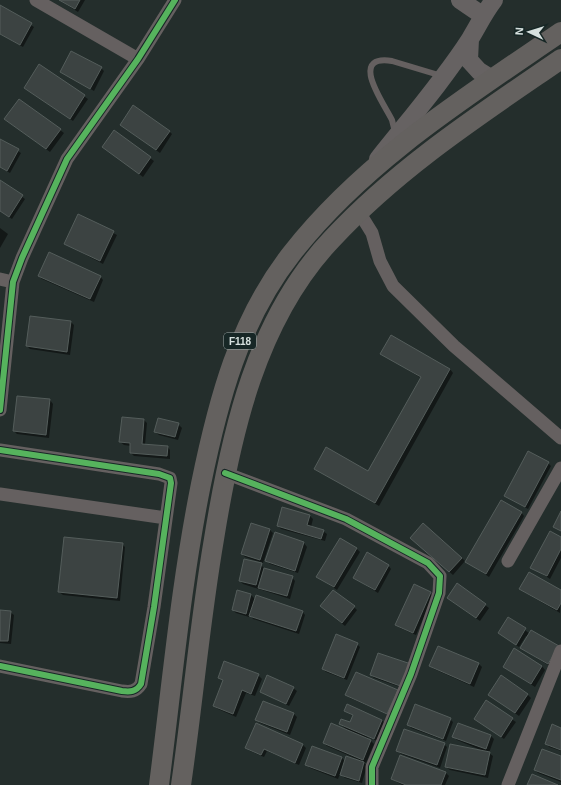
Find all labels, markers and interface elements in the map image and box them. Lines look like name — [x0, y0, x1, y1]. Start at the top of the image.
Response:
north arrow — [509, 12, 549, 52]
text: N — [513, 27, 525, 36]
road number: F118 — [224, 333, 256, 349]

